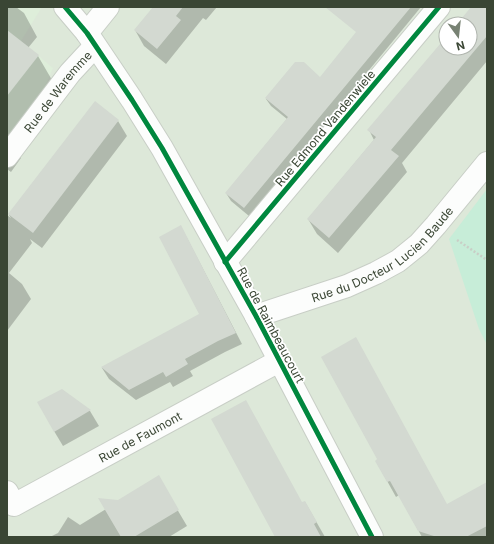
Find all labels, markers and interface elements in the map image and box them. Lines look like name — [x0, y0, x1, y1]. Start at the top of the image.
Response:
north arrow — [438, 16, 478, 56]
text: N — [455, 38, 466, 54]
street label: Rue de Waremme — [20, 47, 94, 135]
street label: Rue Edmond Vandenwiele — [272, 67, 378, 189]
street label: Rue du Docteur Lucien Baude — [309, 203, 456, 305]
street label: Rue de Raimbeaucourt — [234, 265, 308, 385]
street label: Rue de Faumont — [96, 408, 184, 465]

